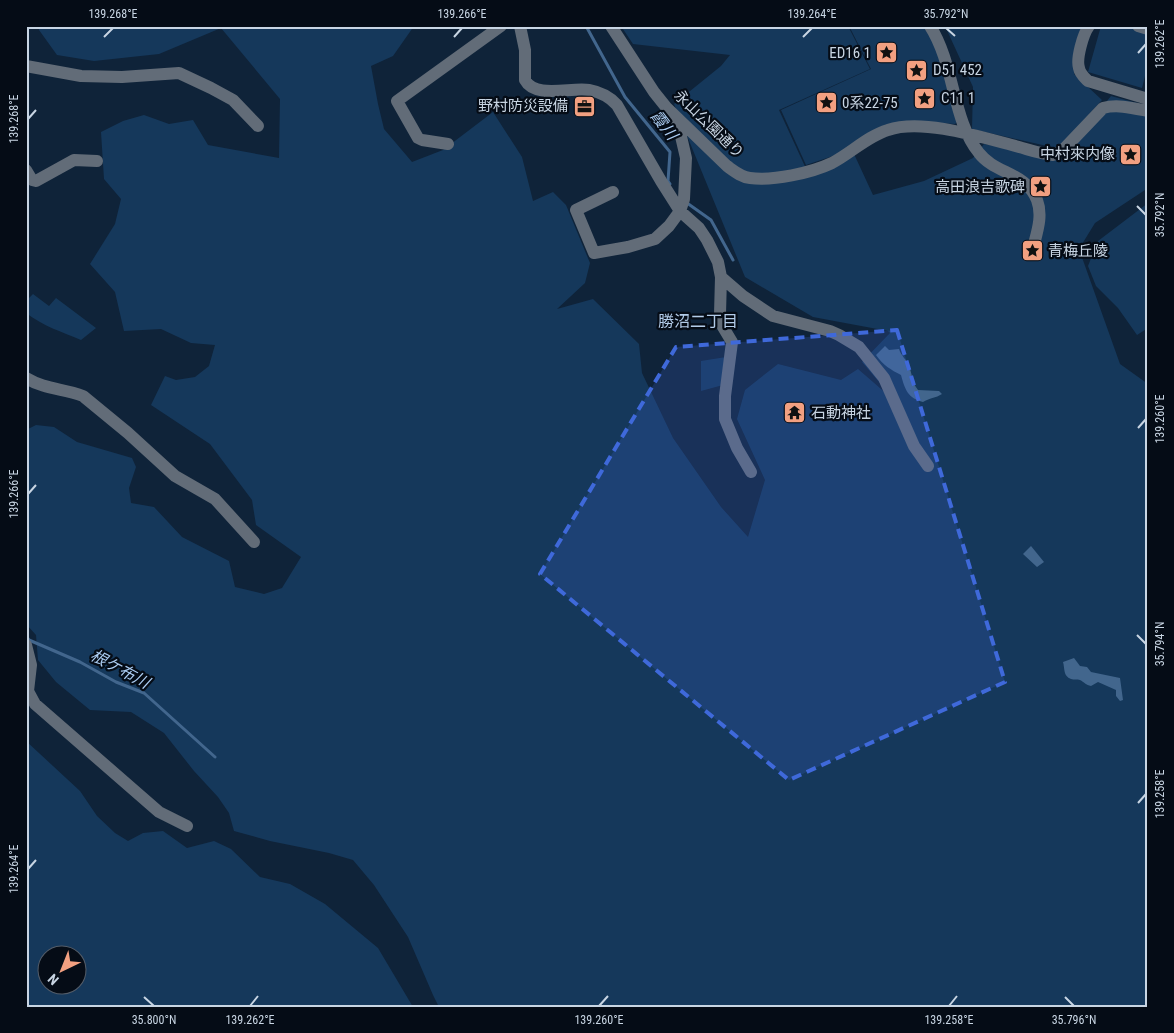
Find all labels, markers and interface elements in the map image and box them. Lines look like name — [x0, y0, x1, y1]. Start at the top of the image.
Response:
text: 139.268°E — [88, 7, 138, 21]
text: 139.266°E — [437, 7, 487, 21]
text: 139.264°E — [787, 7, 837, 21]
text: 35.792°N — [924, 7, 968, 21]
text: 139.262°E — [1153, 19, 1167, 69]
place icon: ED16 1 — [875, 41, 899, 65]
place label: ED16 1 — [829, 44, 871, 62]
place icon: D51 452 — [905, 58, 929, 82]
place label: D51 452 — [933, 61, 982, 79]
street label: 永山公園通り — [670, 86, 748, 162]
place icon: C11 1 — [913, 86, 937, 110]
place label: C11 1 — [941, 89, 975, 107]
place icon: 0系22-75 — [814, 91, 838, 115]
text: 139.268°E — [7, 94, 21, 144]
office icon: 野村防災設備 — [572, 94, 596, 118]
place label: 0系22-75 — [842, 94, 898, 112]
place label: 野村防災設備 — [478, 97, 568, 115]
water label: 霞川 — [647, 107, 683, 145]
place icon: 中村來内像 — [1119, 142, 1143, 166]
place label: 中村來内像 — [1040, 145, 1115, 163]
place icon: 高田浪吉歌碑 — [1029, 175, 1053, 199]
place label: 高田浪吉歌碑 — [935, 178, 1025, 196]
text: 35.792°N — [1153, 193, 1167, 237]
place icon: 青梅丘陵 — [1020, 239, 1044, 263]
place label: 青梅丘陵 — [1048, 242, 1108, 260]
district label: 勝沼二丁目 — [658, 312, 738, 331]
text: 139.260°E — [1153, 394, 1167, 444]
temple icon: 石動神社 — [783, 401, 807, 425]
place label: 石動神社 — [811, 404, 871, 422]
text: 139.266°E — [7, 469, 21, 519]
text: 35.794°N — [1153, 622, 1167, 666]
water label: 根ケ布川 — [87, 646, 154, 693]
text: 139.258°E — [1153, 769, 1167, 819]
text: 139.264°E — [7, 844, 21, 894]
north arrow — [38, 946, 88, 996]
text: N — [45, 971, 62, 988]
text: 35.800°N — [132, 1013, 176, 1027]
text: 139.262°E — [225, 1013, 275, 1027]
text: 139.260°E — [574, 1013, 624, 1027]
text: 139.258°E — [924, 1013, 974, 1027]
text: 35.796°N — [1052, 1013, 1096, 1027]

